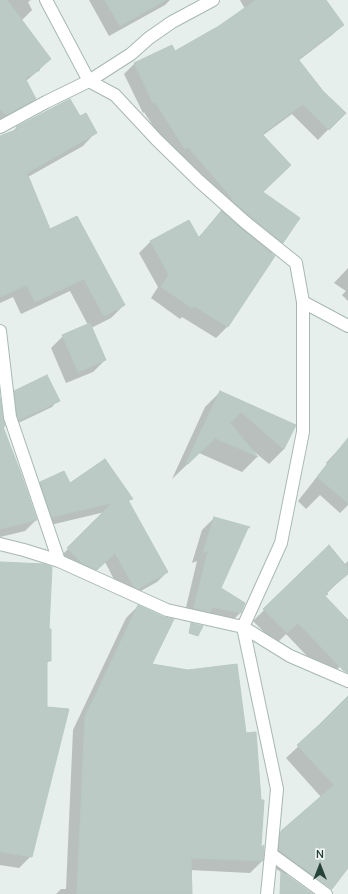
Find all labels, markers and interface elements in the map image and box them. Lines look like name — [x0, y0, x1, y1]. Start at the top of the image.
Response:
north arrow — [300, 846, 340, 886]
text: N — [316, 846, 324, 861]

